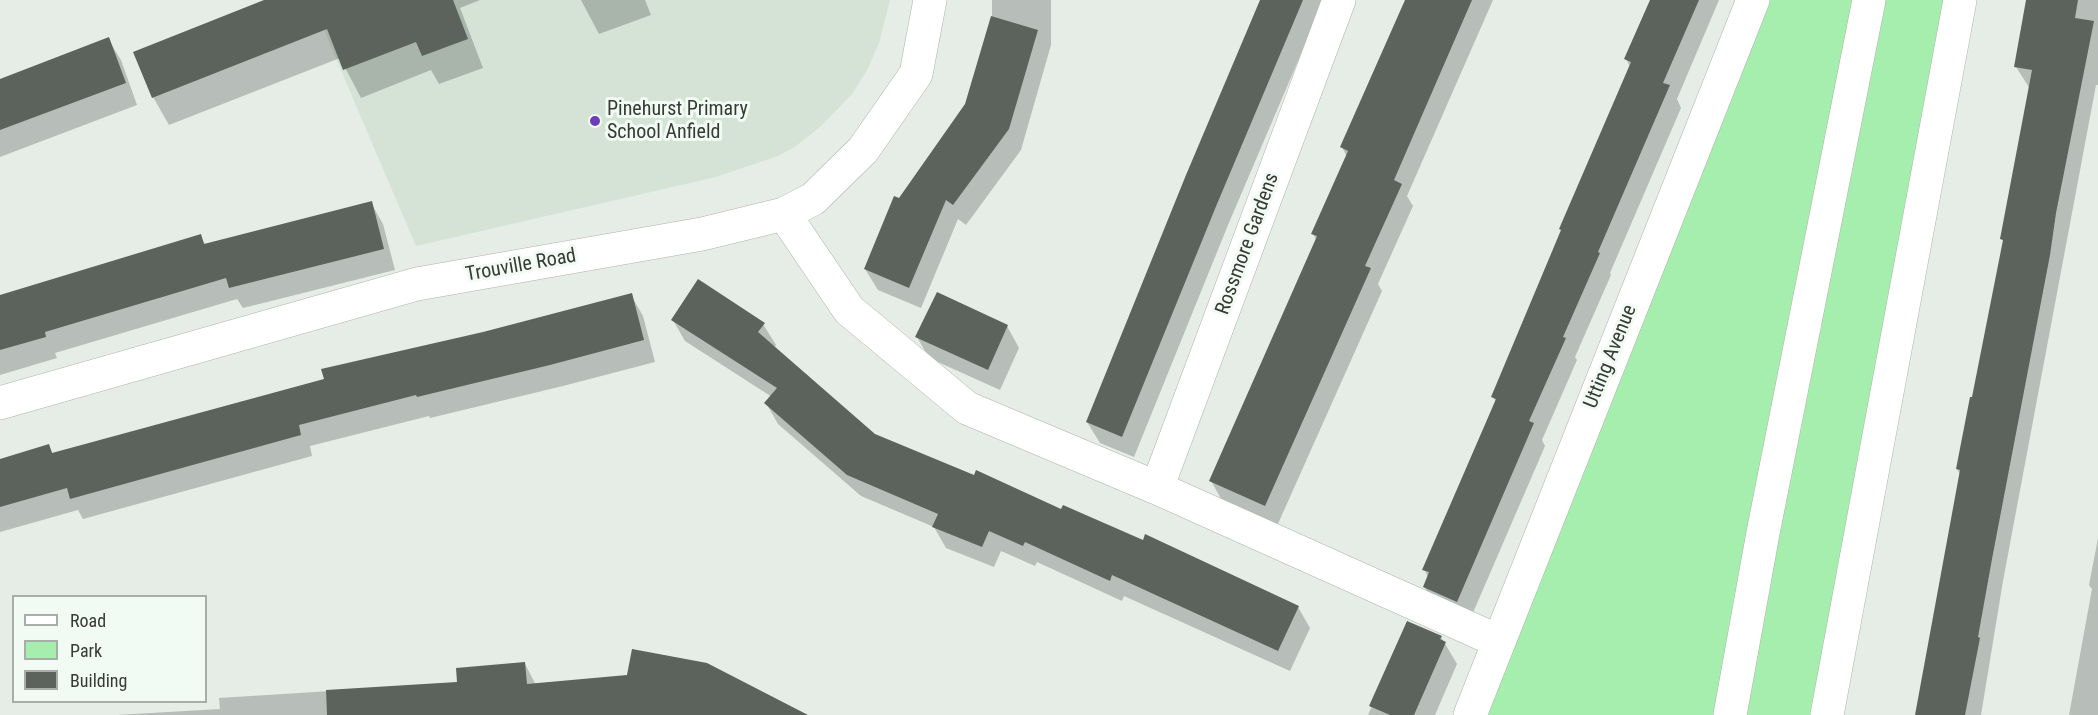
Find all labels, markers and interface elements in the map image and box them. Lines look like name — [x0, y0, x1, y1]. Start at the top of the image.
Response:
place label: Pinehurst Primary School Anfield — [607, 98, 748, 145]
marker: Pinehurst Primary School Anfield — [588, 114, 602, 128]
street label: Rossmore Gardens — [1211, 170, 1285, 318]
street label: Trouville Road — [464, 244, 578, 288]
street label: Utting Avenue — [1579, 302, 1643, 412]
legend — [12, 595, 207, 703]
text: Road — [70, 610, 106, 631]
text: Park — [70, 640, 102, 661]
text: Building — [70, 670, 127, 691]

